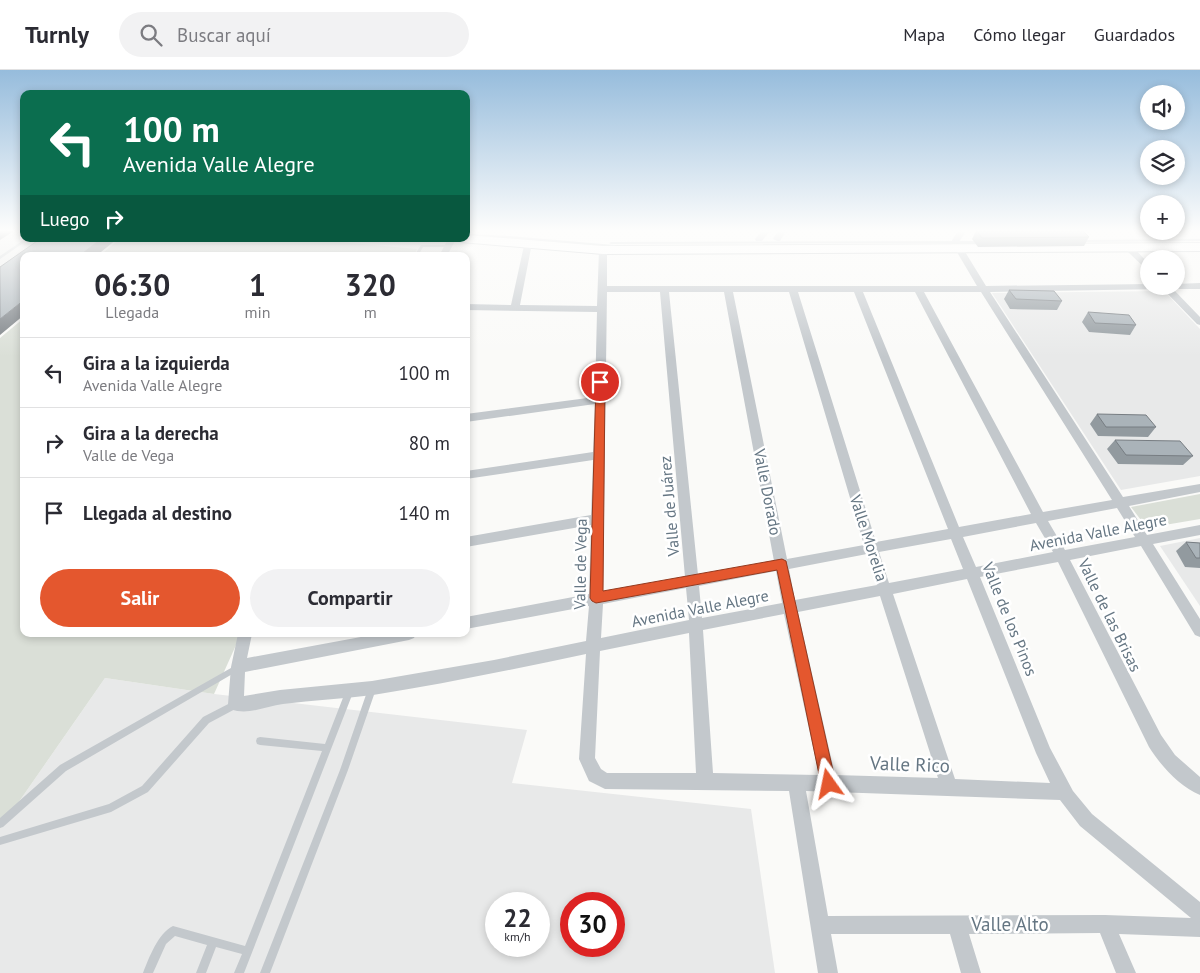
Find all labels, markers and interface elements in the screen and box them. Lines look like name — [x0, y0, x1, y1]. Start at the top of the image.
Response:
search box — [119, 12, 469, 57]
text: Turnly — [25, 19, 89, 50]
icon: search — [137, 21, 165, 49]
text: Buscar aquí — [177, 23, 271, 47]
text: Mapa — [903, 23, 945, 46]
text: Cómo llegar — [973, 23, 1066, 46]
text: Guardados — [1094, 23, 1175, 46]
map controls — [1140, 85, 1185, 295]
button: sound — [1140, 85, 1185, 130]
text: 100 m — [123, 106, 220, 152]
icon: left — [40, 110, 105, 175]
button: layers — [1140, 140, 1185, 185]
text: Avenida Valle Alegre — [123, 150, 315, 178]
button: + — [1140, 195, 1185, 240]
icon: right — [100, 205, 128, 233]
text: Luego — [40, 207, 90, 231]
button: − — [1140, 250, 1185, 295]
text: 06:30 — [94, 265, 170, 304]
text: 1 — [249, 265, 266, 304]
text: 320 — [345, 265, 396, 304]
text: Llegada — [105, 302, 159, 322]
text: min — [245, 302, 271, 322]
text: m — [364, 302, 377, 322]
text: Gira a la izquierda — [83, 351, 230, 375]
icon: left — [40, 359, 68, 387]
text: 100 m — [398, 361, 450, 385]
pin — [579, 361, 621, 403]
icon: arrive — [586, 368, 614, 396]
text: Avenida Valle Alegre — [83, 375, 222, 395]
text: Gira a la derecha — [83, 421, 219, 445]
icon: right — [40, 429, 68, 457]
text: 80 m — [409, 431, 450, 455]
text: Valle de Vega — [83, 445, 174, 465]
street label: Valle Dorado — [750, 446, 786, 537]
street label: Valle de Juárez — [655, 455, 683, 558]
street label: Valle Morelia — [845, 491, 892, 584]
icon: arrive — [40, 499, 68, 527]
text: Llegada al destino — [83, 501, 232, 525]
text: 140 m — [398, 501, 450, 525]
street label: Avenida Valle Alegre — [1028, 509, 1168, 555]
street label: Valle de Vega — [569, 518, 591, 611]
street label: Valle de las Brisas — [1074, 554, 1146, 675]
street label: Valle de los Pinos — [978, 558, 1042, 679]
button: Salir — [40, 569, 240, 627]
button: Compartir — [250, 569, 450, 627]
street label: Avenida Valle Alegre — [630, 585, 770, 631]
street label: Valle Rico — [869, 751, 950, 777]
position arrow — [802, 757, 854, 809]
speed limit sign: 30 — [560, 892, 625, 957]
text: 22 — [503, 902, 532, 934]
street label: Valle Alto — [970, 912, 1049, 936]
text: km/h — [504, 929, 531, 944]

